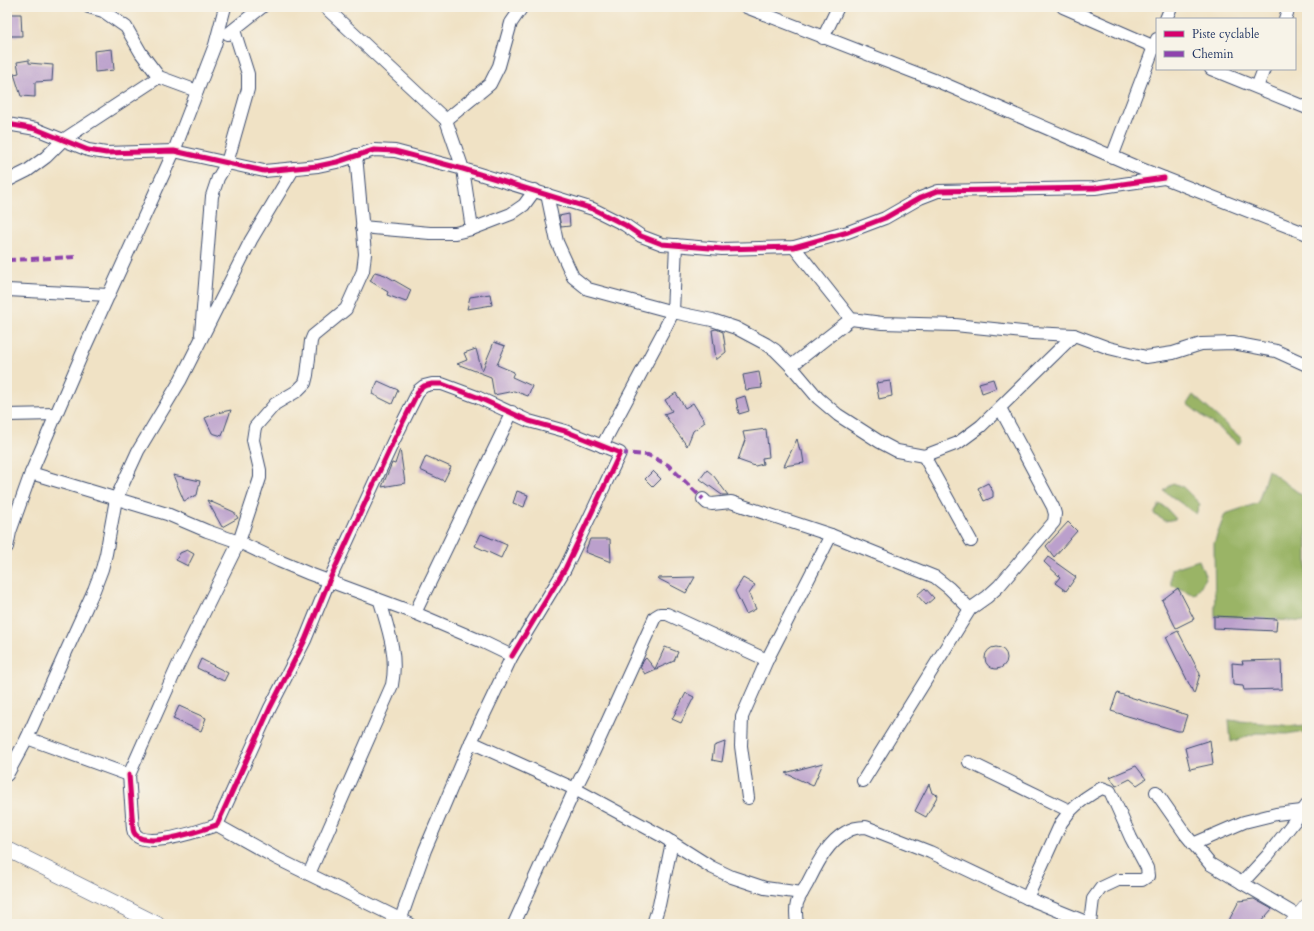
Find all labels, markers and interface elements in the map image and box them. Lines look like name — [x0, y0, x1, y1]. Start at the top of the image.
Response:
legend — [1156, 18, 1296, 70]
text: Piste cyclable — [1192, 26, 1259, 42]
text: Chemin — [1192, 46, 1234, 62]

